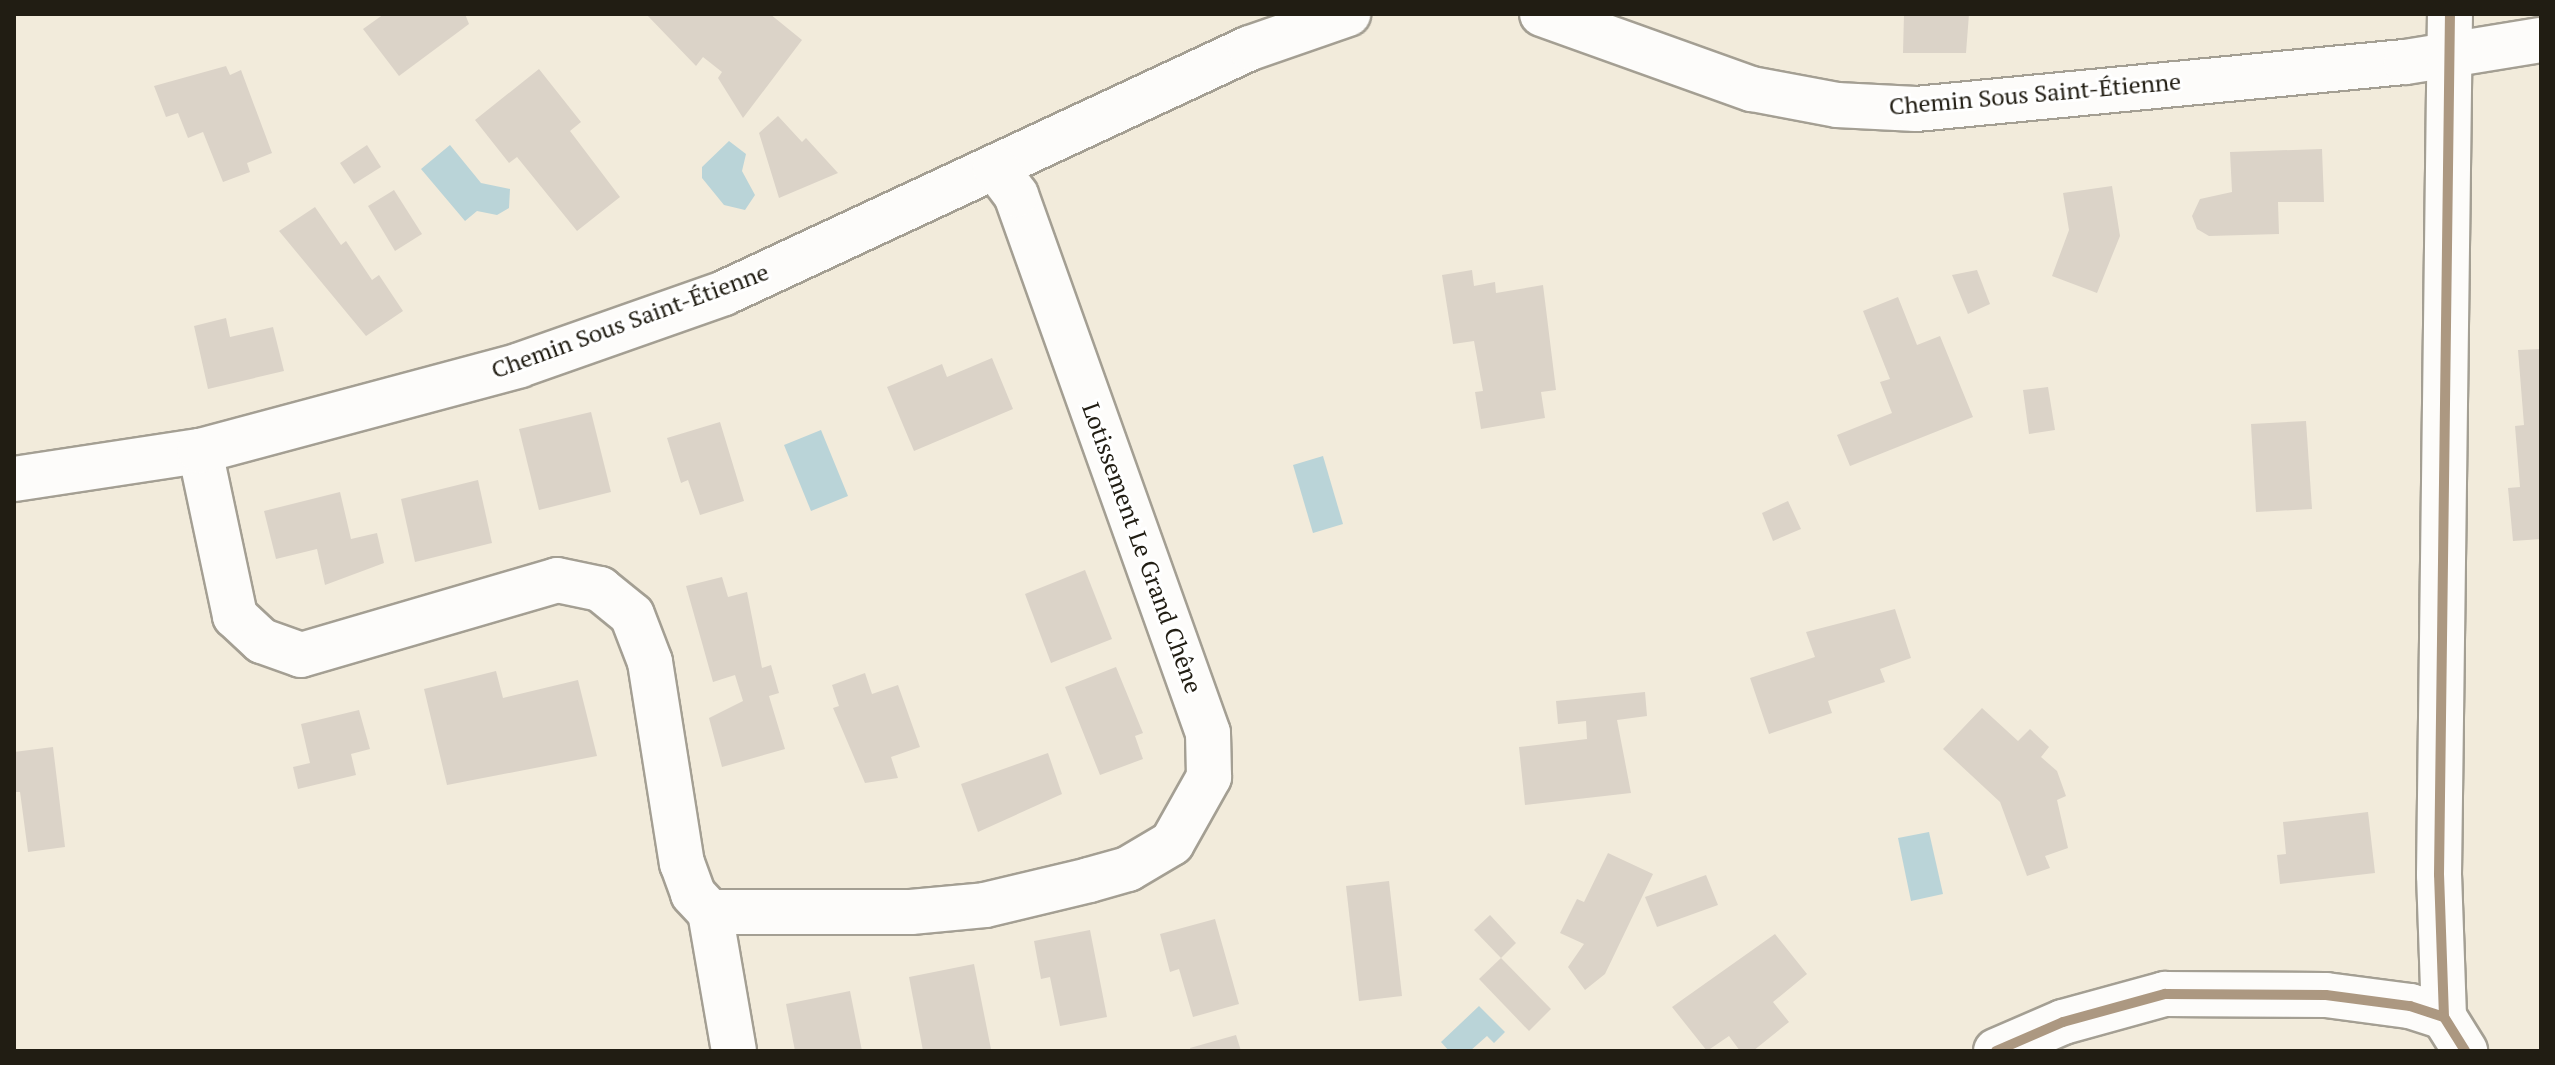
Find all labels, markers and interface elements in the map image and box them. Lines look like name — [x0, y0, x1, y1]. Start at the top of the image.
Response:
street label: Chemin Sous Saint-Étienne — [1888, 67, 2182, 121]
street label: Chemin Sous Saint-Étienne — [487, 257, 773, 385]
street label: Lotissement Le Grand Chêne — [1076, 399, 1208, 697]

